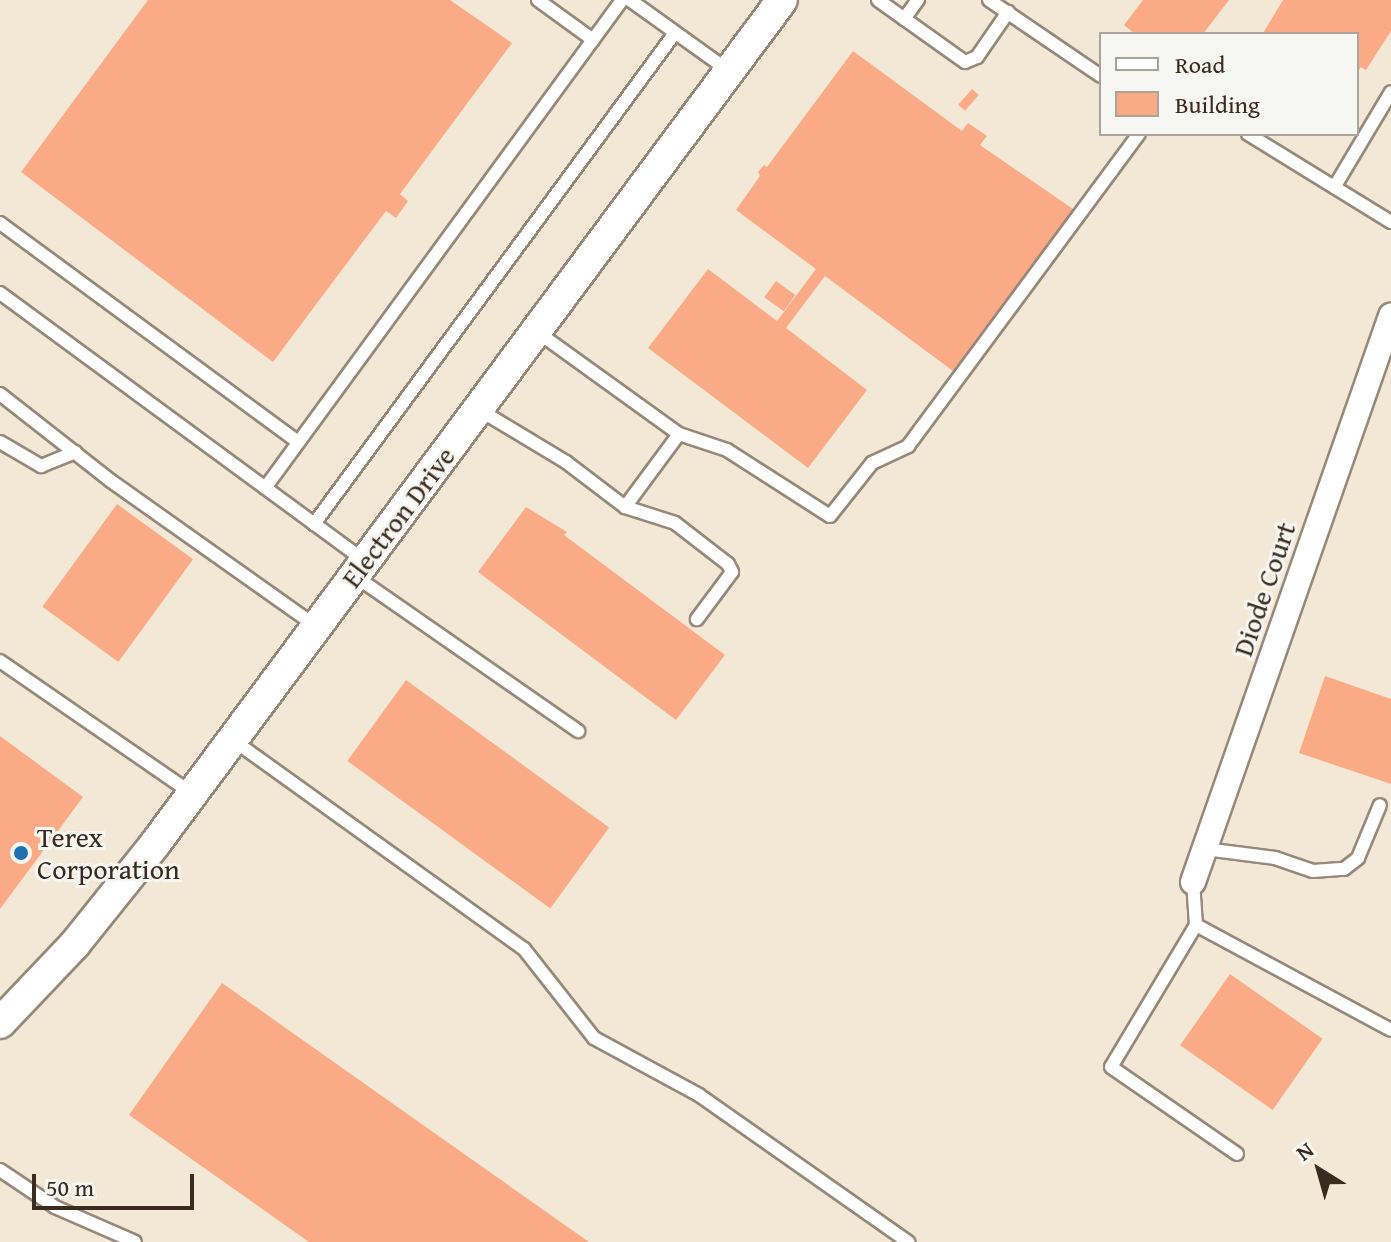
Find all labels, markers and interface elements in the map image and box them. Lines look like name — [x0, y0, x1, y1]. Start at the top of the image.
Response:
legend — [1099, 32, 1359, 136]
text: Road — [1175, 47, 1225, 82]
text: Building — [1175, 87, 1260, 122]
street label: Electron Drive — [334, 440, 462, 594]
street label: Diode Court — [1225, 518, 1303, 660]
place label: Terex Corporation — [37, 820, 180, 886]
marker: Terex Corporation — [12, 844, 30, 862]
north arrow — [1279, 1130, 1359, 1210]
text: N — [1289, 1134, 1320, 1168]
scale bar — [36, 1158, 198, 1208]
text: 50 m — [46, 1170, 94, 1205]

